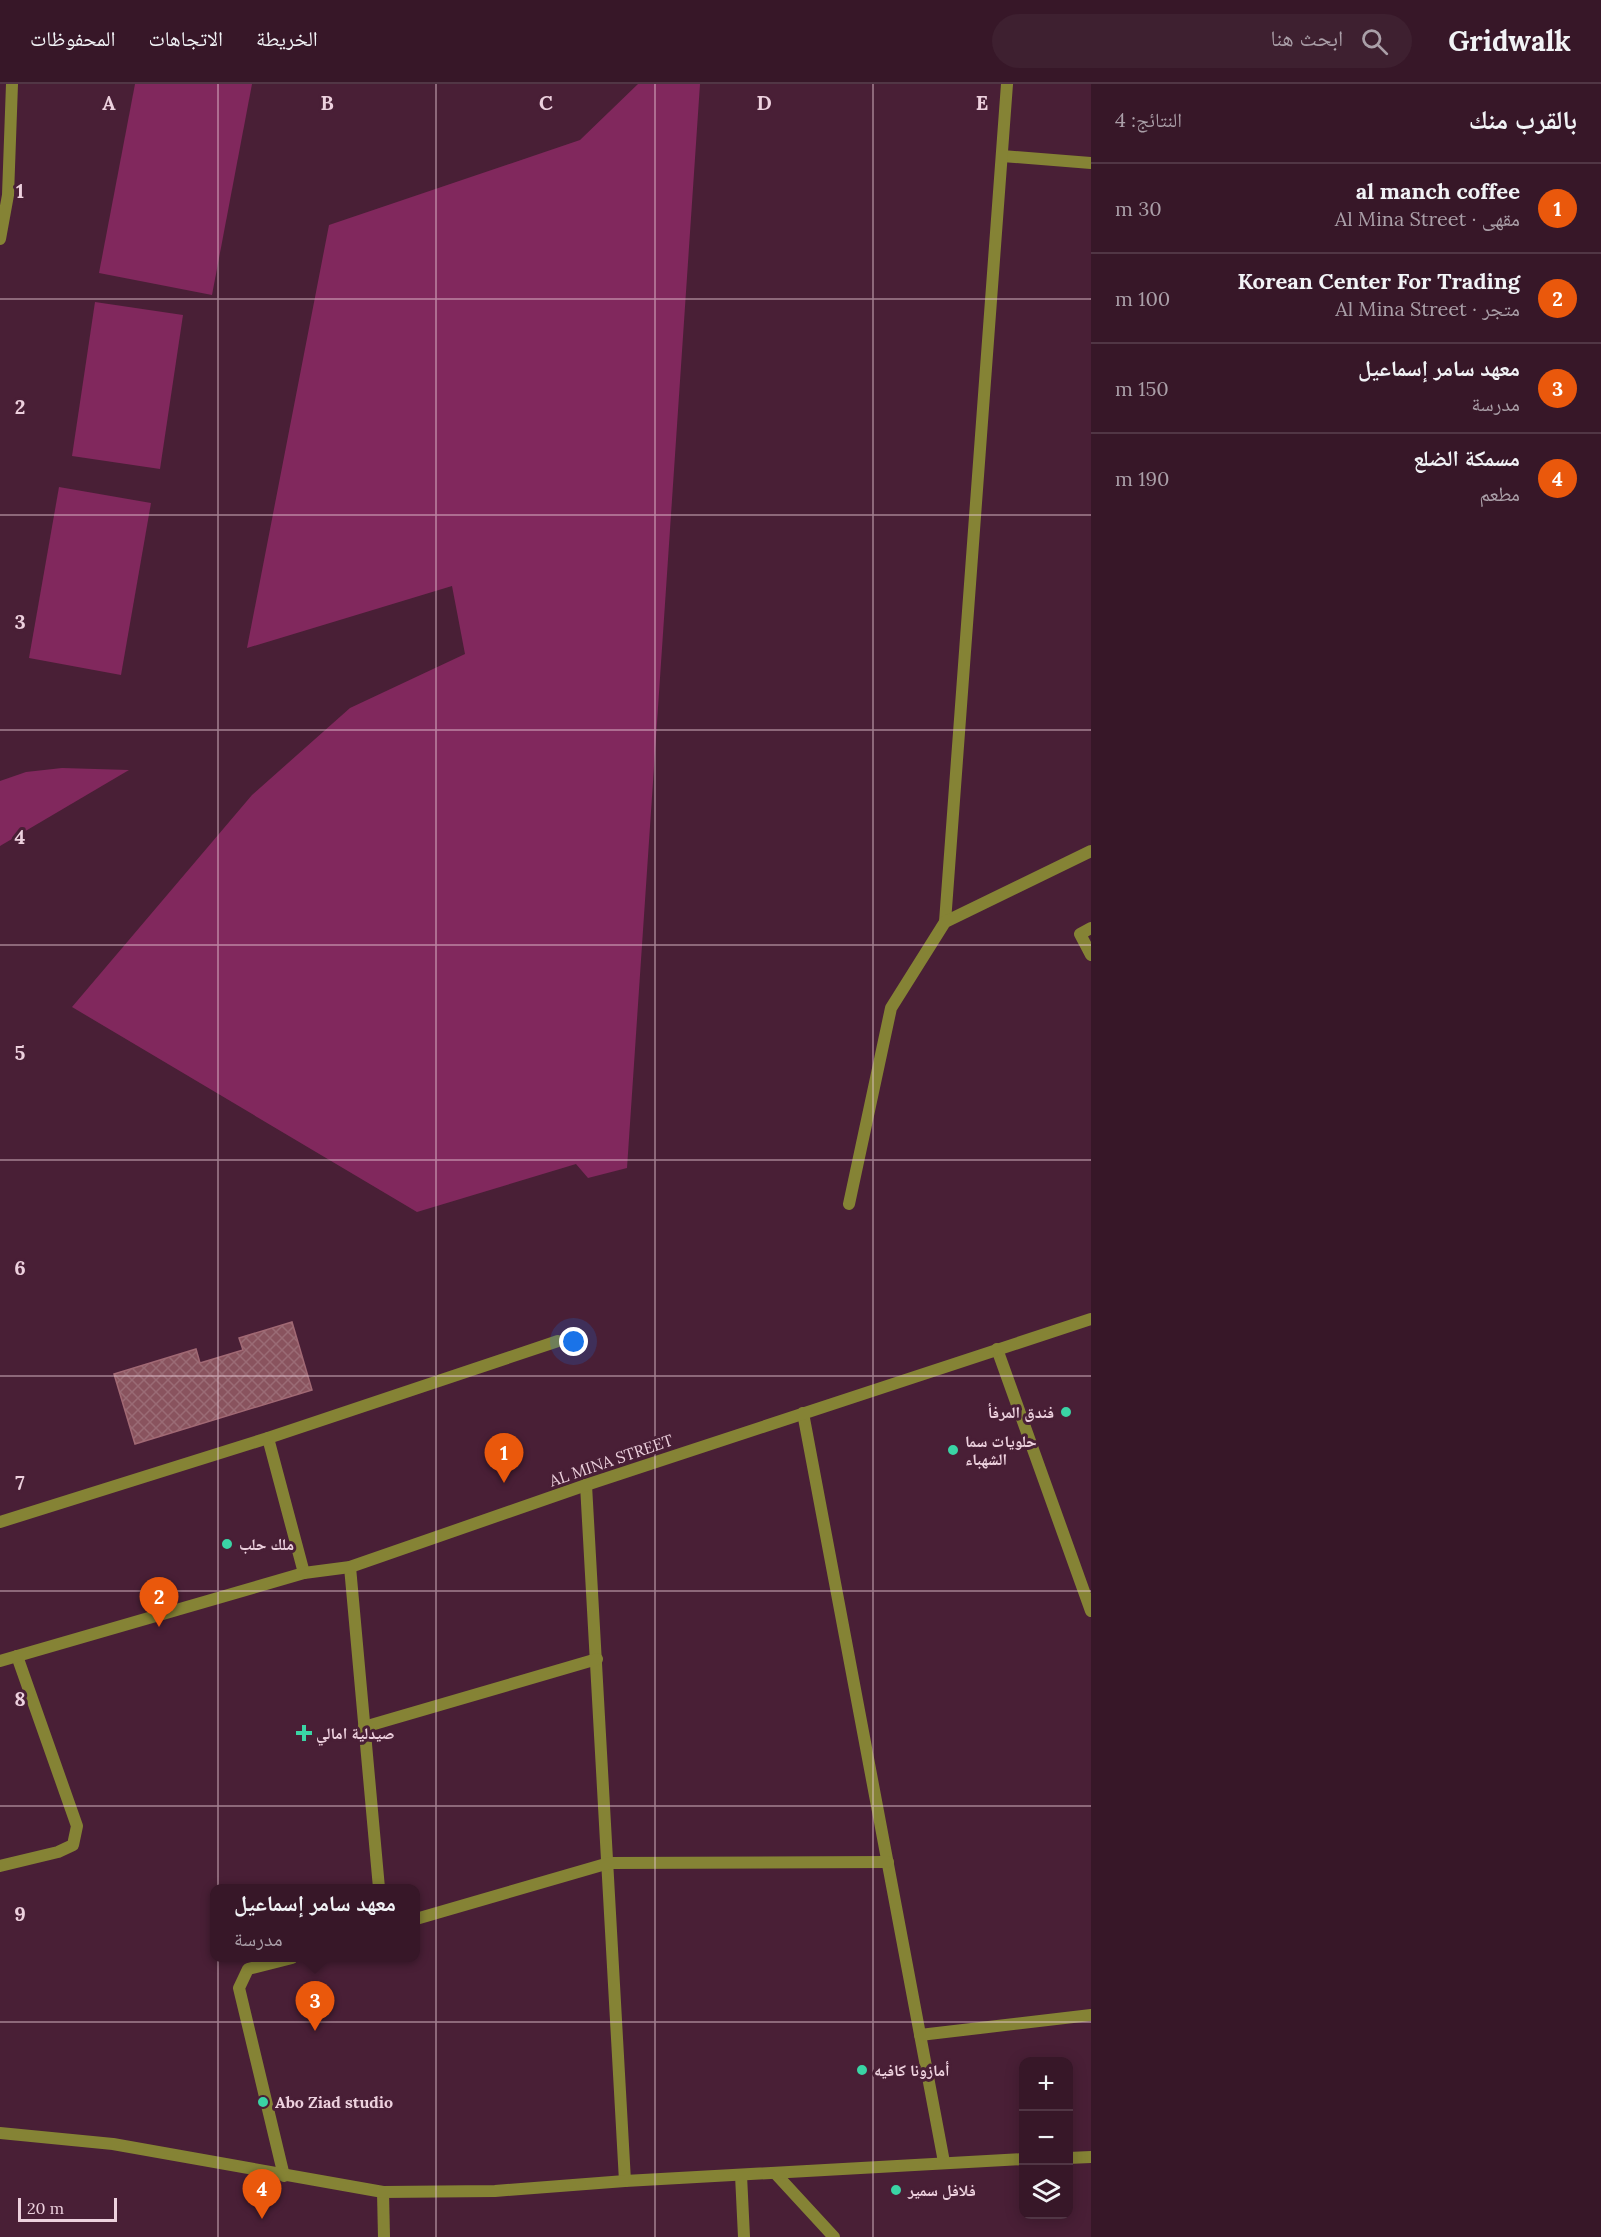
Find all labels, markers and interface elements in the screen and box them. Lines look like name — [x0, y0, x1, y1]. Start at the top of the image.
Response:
search box — [992, 14, 1412, 68]
text: Gridwalk — [1448, 23, 1571, 59]
text: ابحث هنا — [1270, 24, 1343, 52]
text: المحفوظات — [30, 25, 115, 52]
text: الاتجاهات — [148, 25, 223, 52]
text: الخريطة — [256, 25, 318, 52]
icon: search — [1358, 25, 1391, 58]
text: A — [102, 90, 116, 115]
text: B — [320, 90, 334, 115]
text: C — [539, 90, 553, 115]
text: D — [756, 90, 772, 115]
text: E — [976, 90, 988, 115]
text: بالقرب منك — [1469, 103, 1577, 136]
text: النتائج: 4 — [1115, 107, 1182, 132]
text: al manch coffee — [1356, 177, 1520, 205]
text: 1 — [16, 178, 24, 203]
text: 30 m — [1115, 196, 1162, 221]
text: 1 — [1553, 196, 1562, 221]
text: مقهى · Al Mina Street — [1335, 206, 1520, 231]
text: Korean Center For Trading — [1238, 267, 1520, 295]
text: 100 m — [1115, 286, 1170, 311]
text: 2 — [1552, 286, 1563, 311]
text: متجر · Al Mina Street — [1335, 296, 1520, 321]
text: معهد سامر إسماعيل — [1358, 354, 1520, 382]
text: 150 m — [1115, 376, 1169, 401]
text: 3 — [1552, 376, 1563, 401]
text: مدرسة — [1471, 391, 1520, 416]
text: 2 — [15, 394, 25, 419]
text: مسمكة الضلع — [1413, 444, 1520, 472]
text: 190 m — [1115, 466, 1169, 491]
text: 4 — [1552, 466, 1563, 491]
text: مطعم — [1479, 481, 1520, 506]
text: 3 — [14, 609, 26, 634]
text: 4 — [15, 824, 26, 849]
text: 5 — [15, 1040, 26, 1065]
text: 6 — [14, 1255, 26, 1280]
your location — [559, 1327, 588, 1356]
place label: فندق المرفأ — [988, 1402, 1054, 1422]
marker: فندق المرفأ — [1059, 1405, 1073, 1419]
street label: AL MINA STREET — [546, 1429, 675, 1491]
place label: حلويات سما الشهباء — [965, 1431, 1037, 1469]
pin: 1 — [484, 1434, 524, 1483]
marker: حلويات سما الشهباء — [946, 1443, 960, 1457]
text: 7 — [15, 1470, 25, 1495]
place label: ملك حلب — [239, 1534, 294, 1554]
marker: ملك حلب — [220, 1537, 234, 1551]
pin: 2 — [140, 1578, 178, 1627]
text: 8 — [14, 1686, 26, 1711]
place label: صيدلية امالي — [316, 1723, 394, 1746]
marker: صيدلية امالي — [297, 1726, 311, 1740]
popup — [210, 1884, 420, 1962]
text: معهد سامر إسماعيل — [234, 1889, 396, 1917]
text: 9 — [14, 1901, 26, 1926]
text: مدرسة — [234, 1926, 283, 1951]
pin: 3 — [296, 1982, 334, 2031]
map controls — [1019, 2057, 1073, 2219]
button: + — [1019, 2057, 1073, 2111]
place label: أمازونا كافيه — [874, 2060, 950, 2080]
marker: أمازونا كافيه — [855, 2063, 869, 2077]
place label: Abo Ziad studio — [275, 2092, 393, 2112]
marker: Abo Ziad studio — [256, 2095, 270, 2109]
button: − — [1019, 2111, 1073, 2165]
button: layers — [1019, 2165, 1073, 2219]
pin: 4 — [242, 2170, 282, 2219]
place label: فلافل سمير — [907, 2180, 976, 2200]
marker: فلافل سمير — [889, 2183, 903, 2197]
scale bar — [18, 2195, 117, 2222]
text: 20 m — [27, 2198, 64, 2218]

